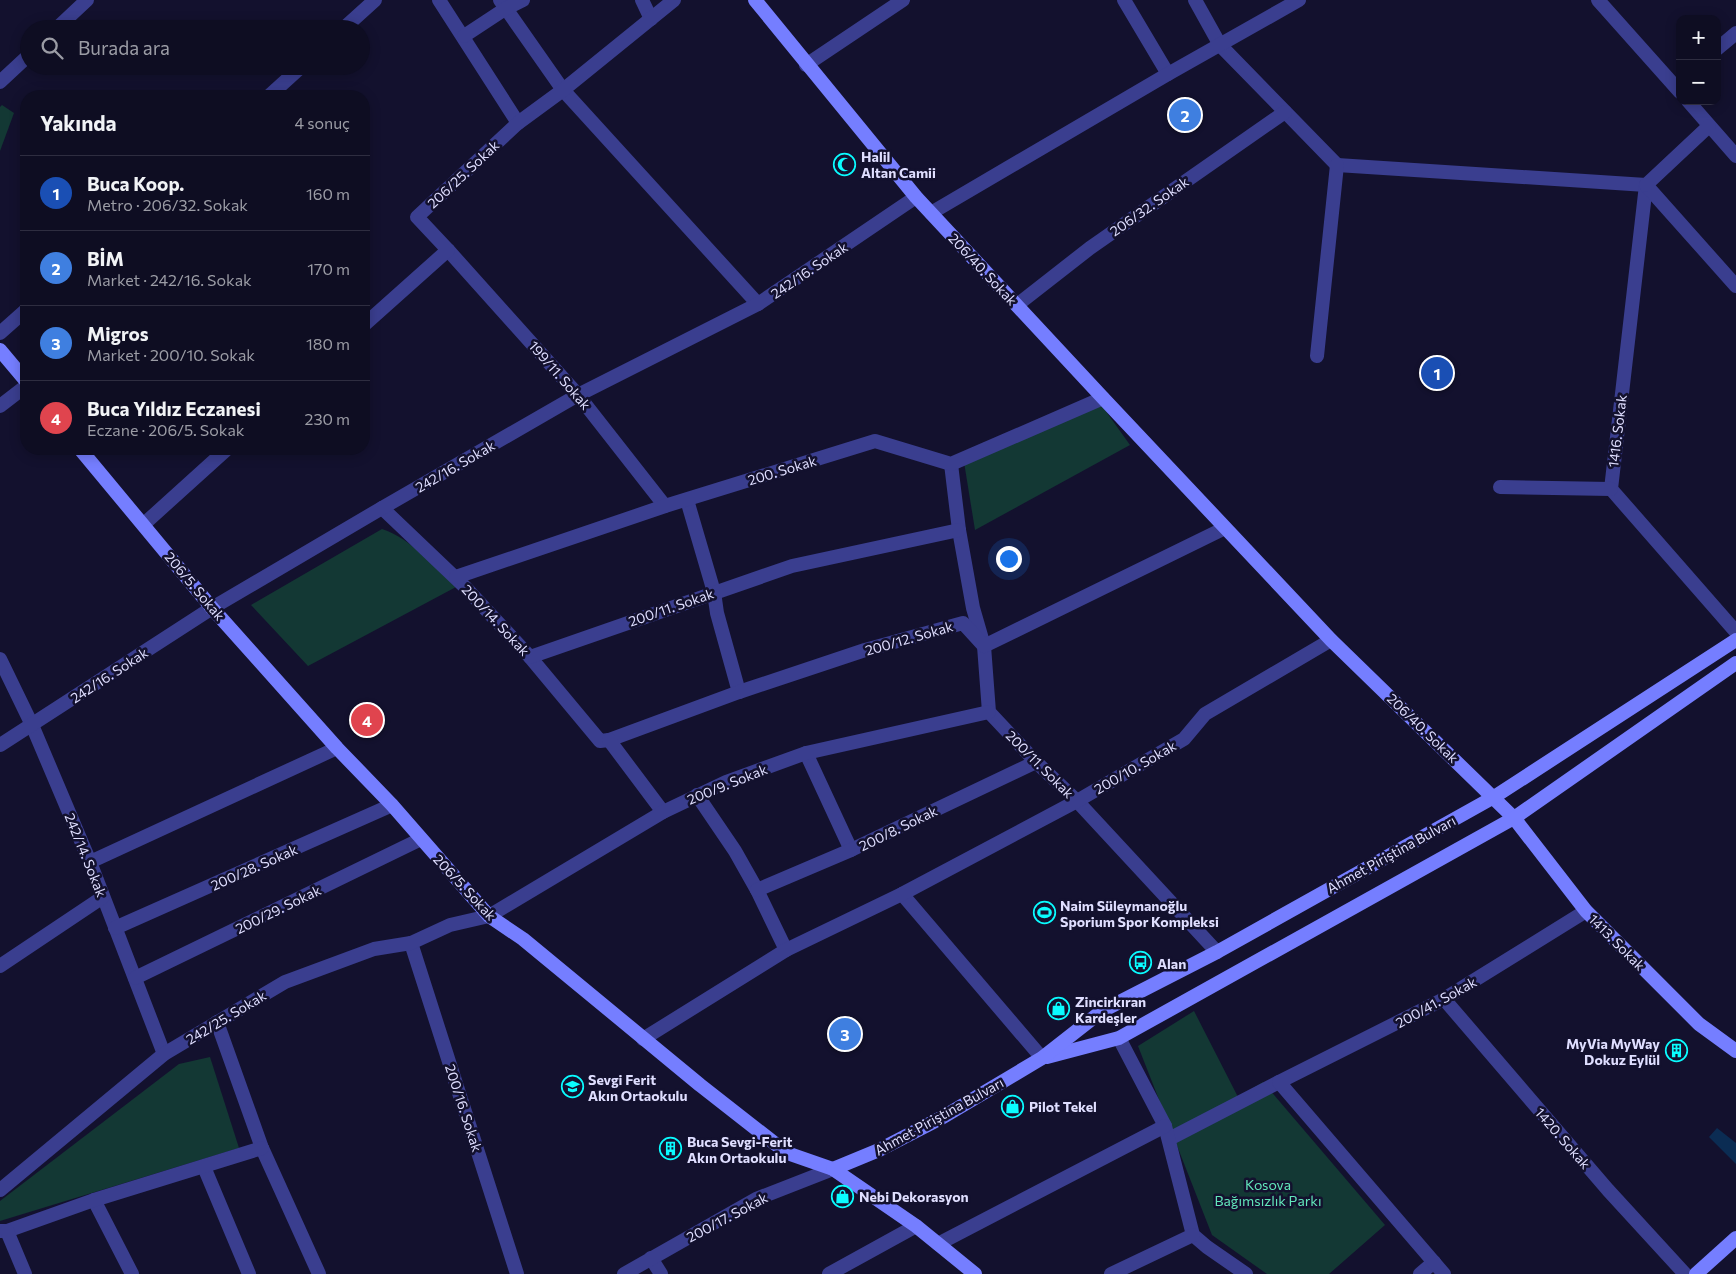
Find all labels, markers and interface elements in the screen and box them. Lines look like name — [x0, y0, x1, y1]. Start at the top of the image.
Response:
map controls — [1676, 15, 1721, 105]
button: + — [1676, 15, 1721, 60]
search box — [20, 20, 370, 75]
icon: search — [38, 34, 66, 62]
text: Burada ara — [78, 36, 170, 59]
button: − — [1676, 60, 1721, 105]
pin: 2 — [1169, 96, 1201, 134]
text: Yakında — [40, 110, 117, 135]
text: 4 sonuç — [294, 113, 350, 132]
street label: 206/25. Sokak — [424, 136, 503, 212]
place label: Halil Altan Camii — [861, 148, 936, 181]
mosque icon: Halil Altan Camii — [833, 152, 857, 176]
text: Buca Koop. — [87, 172, 184, 195]
street label: 206/32. Sokak — [1106, 172, 1192, 239]
text: 1 — [52, 184, 60, 203]
text: 160 m — [306, 184, 350, 203]
text: Metro · 206/32. Sokak — [87, 195, 248, 214]
street label: 206/40. Sokak — [945, 229, 1021, 309]
street label: 242/16. Sokak — [767, 238, 851, 302]
text: BİM — [87, 247, 124, 270]
text: 2 — [51, 259, 61, 278]
text: 170 m — [307, 259, 350, 278]
text: Market · 242/16. Sokak — [87, 270, 252, 289]
text: Migros — [87, 322, 149, 345]
text: 3 — [51, 334, 61, 353]
text: 180 m — [306, 334, 350, 353]
street label: 199/11. Sokak — [525, 337, 595, 413]
text: Market · 200/10. Sokak — [87, 345, 255, 364]
pin: 1 — [1421, 354, 1453, 392]
street label: 1416. Sokak — [1604, 393, 1630, 468]
text: Buca Yıldız Eczanesi — [87, 397, 261, 420]
text: 4 — [51, 409, 61, 428]
text: 230 m — [305, 409, 350, 428]
text: Eczane · 206/5. Sokak — [87, 420, 244, 439]
street label: 242/16. Sokak — [412, 436, 498, 496]
street label: 200. Sokak — [746, 451, 819, 488]
your location — [996, 546, 1022, 572]
street label: 206/5. Sokak — [161, 548, 229, 624]
street label: 200/14. Sokak — [459, 581, 534, 659]
street label: 200/11. Sokak — [626, 584, 716, 630]
street label: 200/12. Sokak — [863, 617, 955, 659]
street label: 242/16. Sokak — [67, 643, 151, 706]
street label: 206/40. Sokak — [1384, 690, 1462, 767]
pin: 4 — [351, 701, 383, 739]
street label: 200/11. Sokak — [1003, 727, 1078, 802]
street label: 200/10. Sokak — [1091, 736, 1179, 797]
street label: 200/9. Sokak — [684, 760, 770, 808]
street label: 200/8. Sokak — [856, 802, 940, 854]
street label: 242/14. Sokak — [61, 811, 111, 900]
street label: Ahmet Piriştina Bulvarı — [1324, 811, 1458, 897]
street label: 200/28. Sokak — [208, 840, 300, 894]
street label: 206/5. Sokak — [430, 850, 500, 924]
street label: 200/29. Sokak — [232, 881, 324, 937]
place label: Naim Süleymanoğlu Sporium Spor Kompleksi — [1060, 897, 1219, 930]
sports icon: Naim Süleymanoğlu Sporium Spor Kompleksi — [1032, 901, 1056, 925]
street label: 1413. Sokak — [1585, 910, 1649, 974]
bus stop icon: Alan — [1129, 951, 1153, 975]
place label: Alan — [1157, 955, 1186, 972]
street label: 200/41. Sokak — [1393, 973, 1480, 1031]
street label: 242/25. Sokak — [183, 986, 269, 1048]
place label: Zincirkıran Kardeşler — [1075, 993, 1146, 1026]
shop icon: Zincirkıran Kardeşler — [1047, 997, 1071, 1021]
pin: 3 — [829, 1015, 861, 1053]
place label: MyVia MyWay Dokuz Eylül — [1566, 1035, 1660, 1068]
building icon: MyVia MyWay Dokuz Eylül — [1664, 1039, 1688, 1063]
street label: 200/16. Sokak — [442, 1062, 486, 1154]
place label: Sevgi Ferit Akın Ortaokulu — [588, 1071, 687, 1104]
street label: Ahmet Piriştina Bulvarı — [872, 1073, 1006, 1159]
school or university icon: Sevgi Ferit Akın Ortaokulu — [560, 1075, 584, 1099]
shop icon: Pilot Tekel — [1001, 1094, 1025, 1118]
place label: Pilot Tekel — [1029, 1098, 1097, 1115]
street label: 1420. Sokak — [1532, 1104, 1595, 1173]
place label: Buca Sevgi-Ferit Akın Ortaokulu — [687, 1133, 793, 1166]
building icon: Buca Sevgi-Ferit Akın Ortaokulu — [659, 1137, 683, 1161]
park label: Kosova Bağımsızlık Parkı — [1215, 1176, 1322, 1209]
shop icon: Nebi Dekorasyon — [831, 1184, 855, 1208]
street label: 200/17. Sokak — [684, 1188, 771, 1245]
place label: Nebi Dekorasyon — [859, 1188, 969, 1205]

